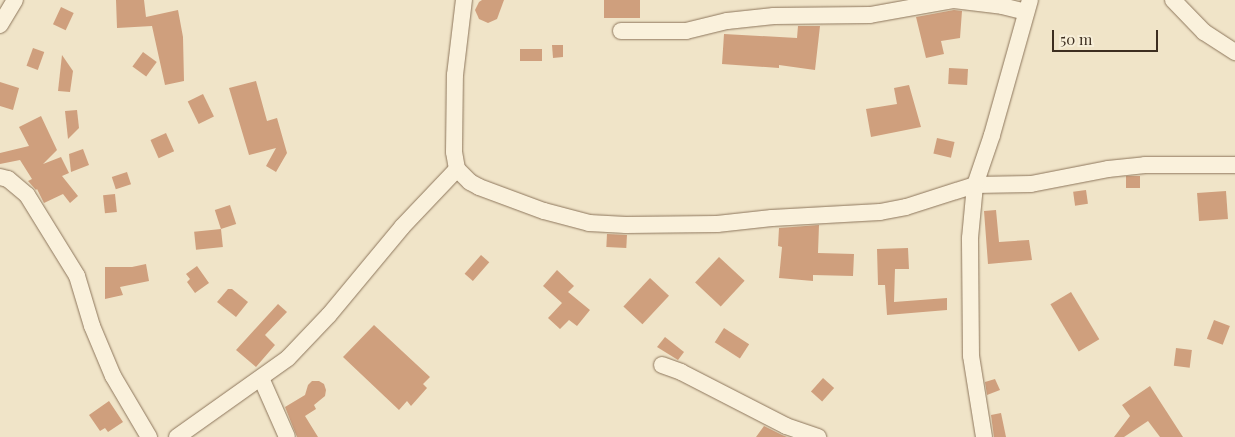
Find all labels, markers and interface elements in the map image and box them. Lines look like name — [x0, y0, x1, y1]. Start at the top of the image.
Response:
scale bar — [1055, 20, 1161, 52]
text: 50 m — [1060, 29, 1092, 49]

